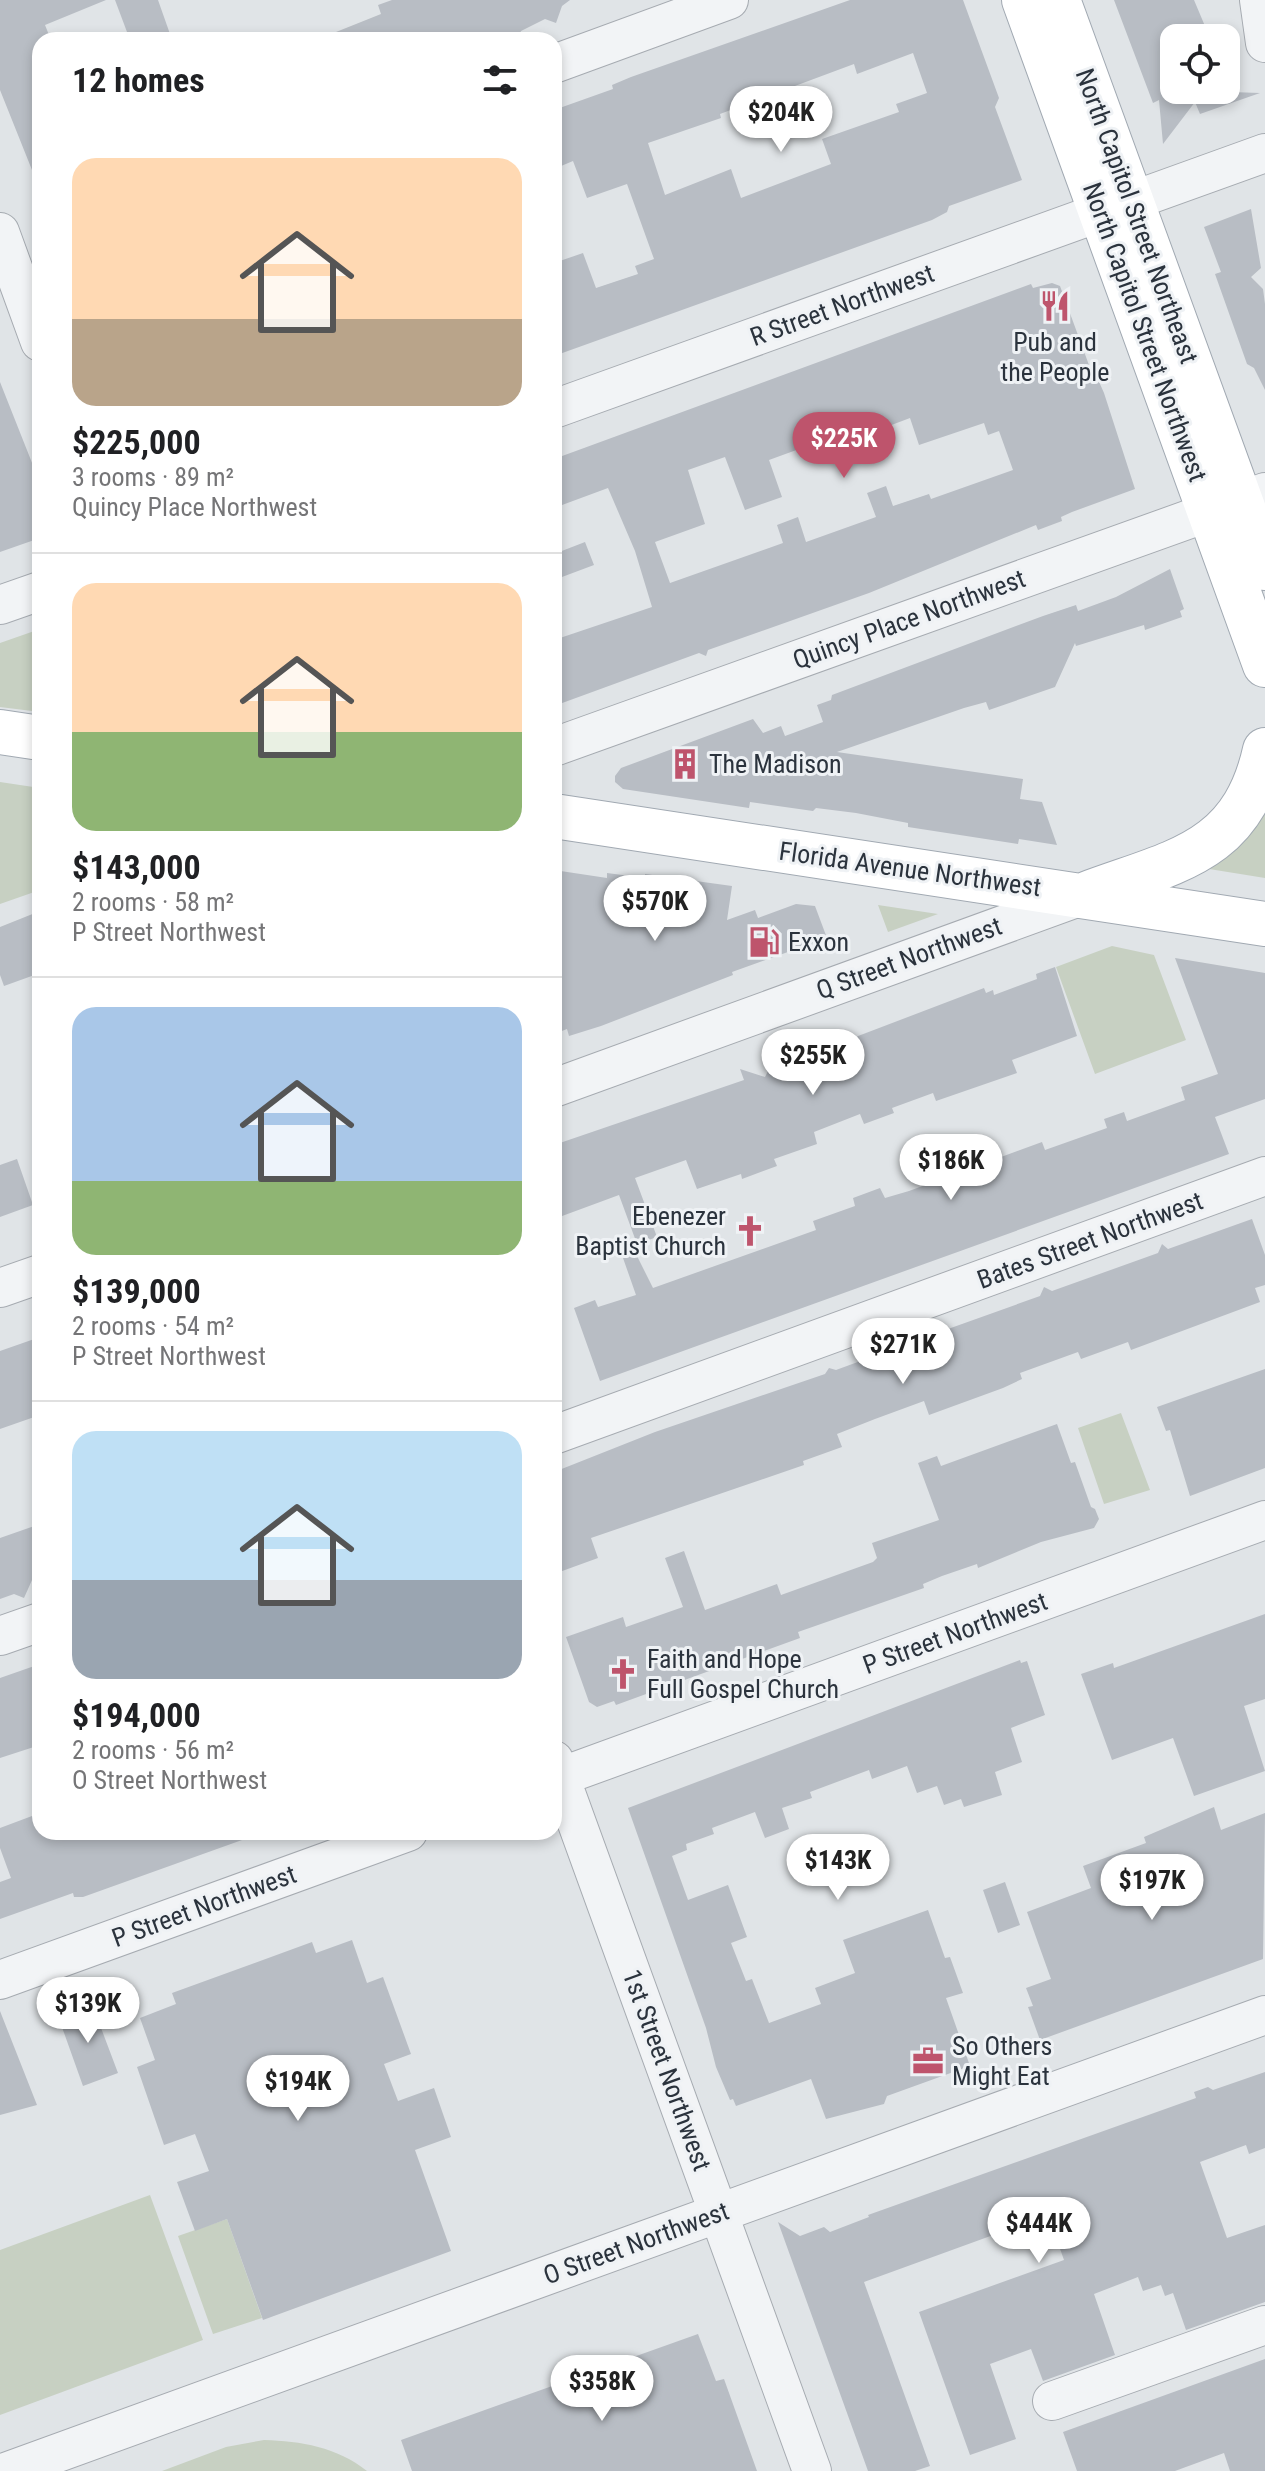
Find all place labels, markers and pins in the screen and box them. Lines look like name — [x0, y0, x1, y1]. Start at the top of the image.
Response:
pin: $204K — [725, 86, 837, 154]
restaurant icon: Pub and the People — [1038, 289, 1072, 323]
place label: Pub and the People — [1001, 327, 1109, 387]
pin: $225K — [788, 412, 900, 480]
building icon: The Madison — [668, 747, 702, 781]
place label: The Madison — [709, 749, 842, 779]
pin: $570K — [599, 875, 711, 943]
fuel station icon: Exxon — [747, 925, 781, 959]
place label: Exxon — [788, 927, 849, 957]
pin: $255K — [757, 1029, 869, 1097]
pin: $186K — [895, 1134, 1007, 1202]
place label: Ebenezer Baptist Church — [575, 1201, 726, 1261]
church icon: Ebenezer Baptist Church — [733, 1214, 767, 1248]
pin: $271K — [847, 1318, 959, 1386]
place label: Faith and Hope Full Gospel Church — [647, 1644, 839, 1704]
church icon: Faith and Hope Full Gospel Church — [606, 1657, 640, 1691]
pin: $143K — [782, 1834, 894, 1902]
pin: $197K — [1096, 1854, 1208, 1922]
pin: $139K — [32, 1977, 144, 2045]
place label: So Others Might Eat — [952, 2031, 1052, 2091]
office icon: So Others Might Eat — [911, 2044, 945, 2078]
pin: $194K — [242, 2055, 354, 2123]
pin: $444K — [983, 2197, 1095, 2265]
pin: $358K — [546, 2355, 658, 2423]

